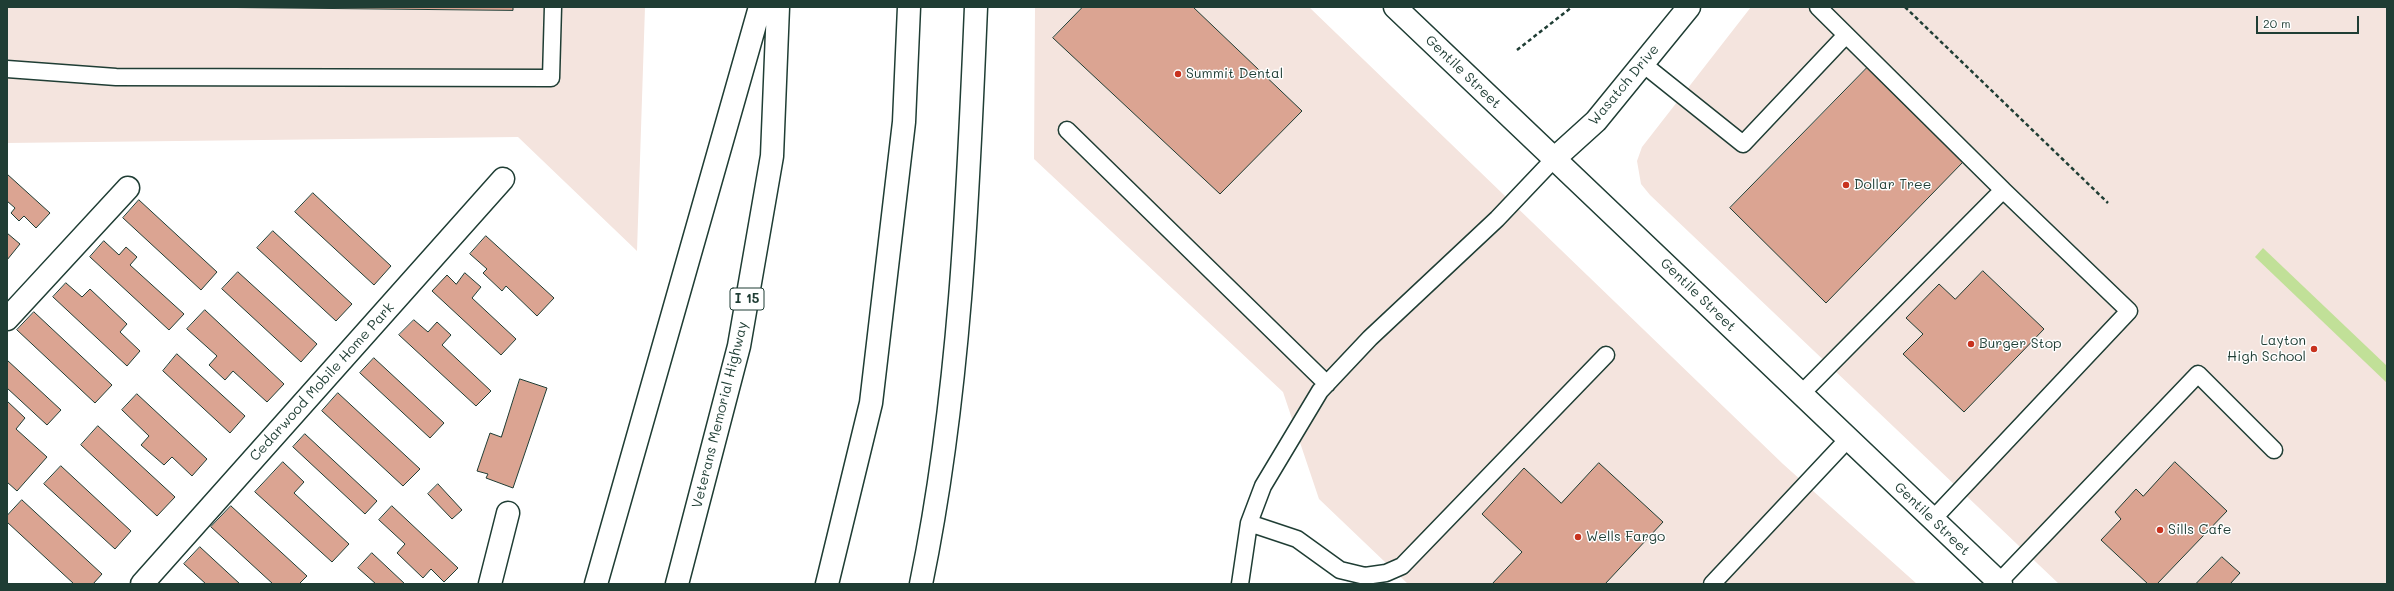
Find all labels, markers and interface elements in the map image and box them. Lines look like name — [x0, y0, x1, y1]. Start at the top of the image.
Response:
scale bar — [2258, 8, 2361, 34]
text: 20 m — [2263, 15, 2291, 31]
street label: Gentile Street — [1422, 32, 1504, 112]
street label: Wasatch Drive — [1585, 41, 1663, 129]
place label: Summit Dental — [1186, 66, 1283, 82]
marker: Summit Dental — [1173, 69, 1183, 79]
place label: Dollar Tree — [1854, 177, 1931, 193]
marker: Dollar Tree — [1841, 180, 1851, 190]
street label: Gentile Street — [1657, 255, 1739, 335]
road number: I 15 — [730, 288, 764, 310]
street label: Cedarwood Mobile Home Park — [246, 299, 398, 465]
street label: Veterans Memorial Highway — [689, 320, 751, 510]
place label: Layton High School — [2227, 333, 2306, 366]
place label: Burger Stop — [1979, 336, 2062, 352]
marker: Burger Stop — [1966, 339, 1976, 349]
marker: Layton High School — [2309, 344, 2319, 354]
street label: Gentile Street — [1891, 479, 1973, 559]
place label: Sills Cafe — [2168, 522, 2231, 538]
marker: Sills Cafe — [2155, 525, 2165, 535]
place label: Wells Fargo — [1586, 529, 1665, 545]
marker: Wells Fargo — [1573, 532, 1583, 542]

